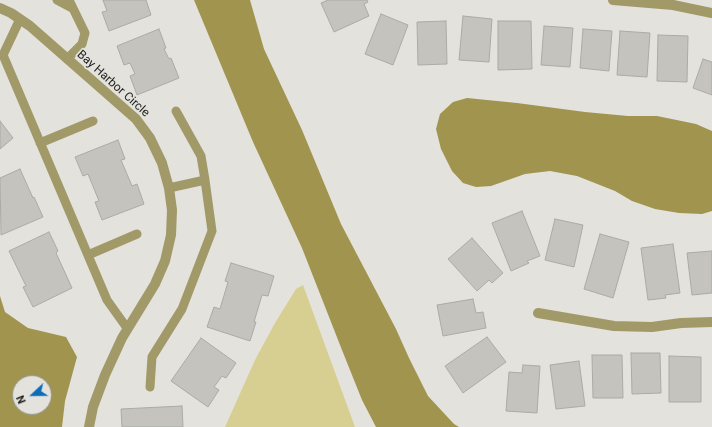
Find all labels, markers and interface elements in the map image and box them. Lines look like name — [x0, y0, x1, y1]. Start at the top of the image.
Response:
street label: Bay Harbor Circle — [74, 48, 152, 120]
north arrow — [12, 375, 52, 415]
text: N — [14, 393, 29, 405]

